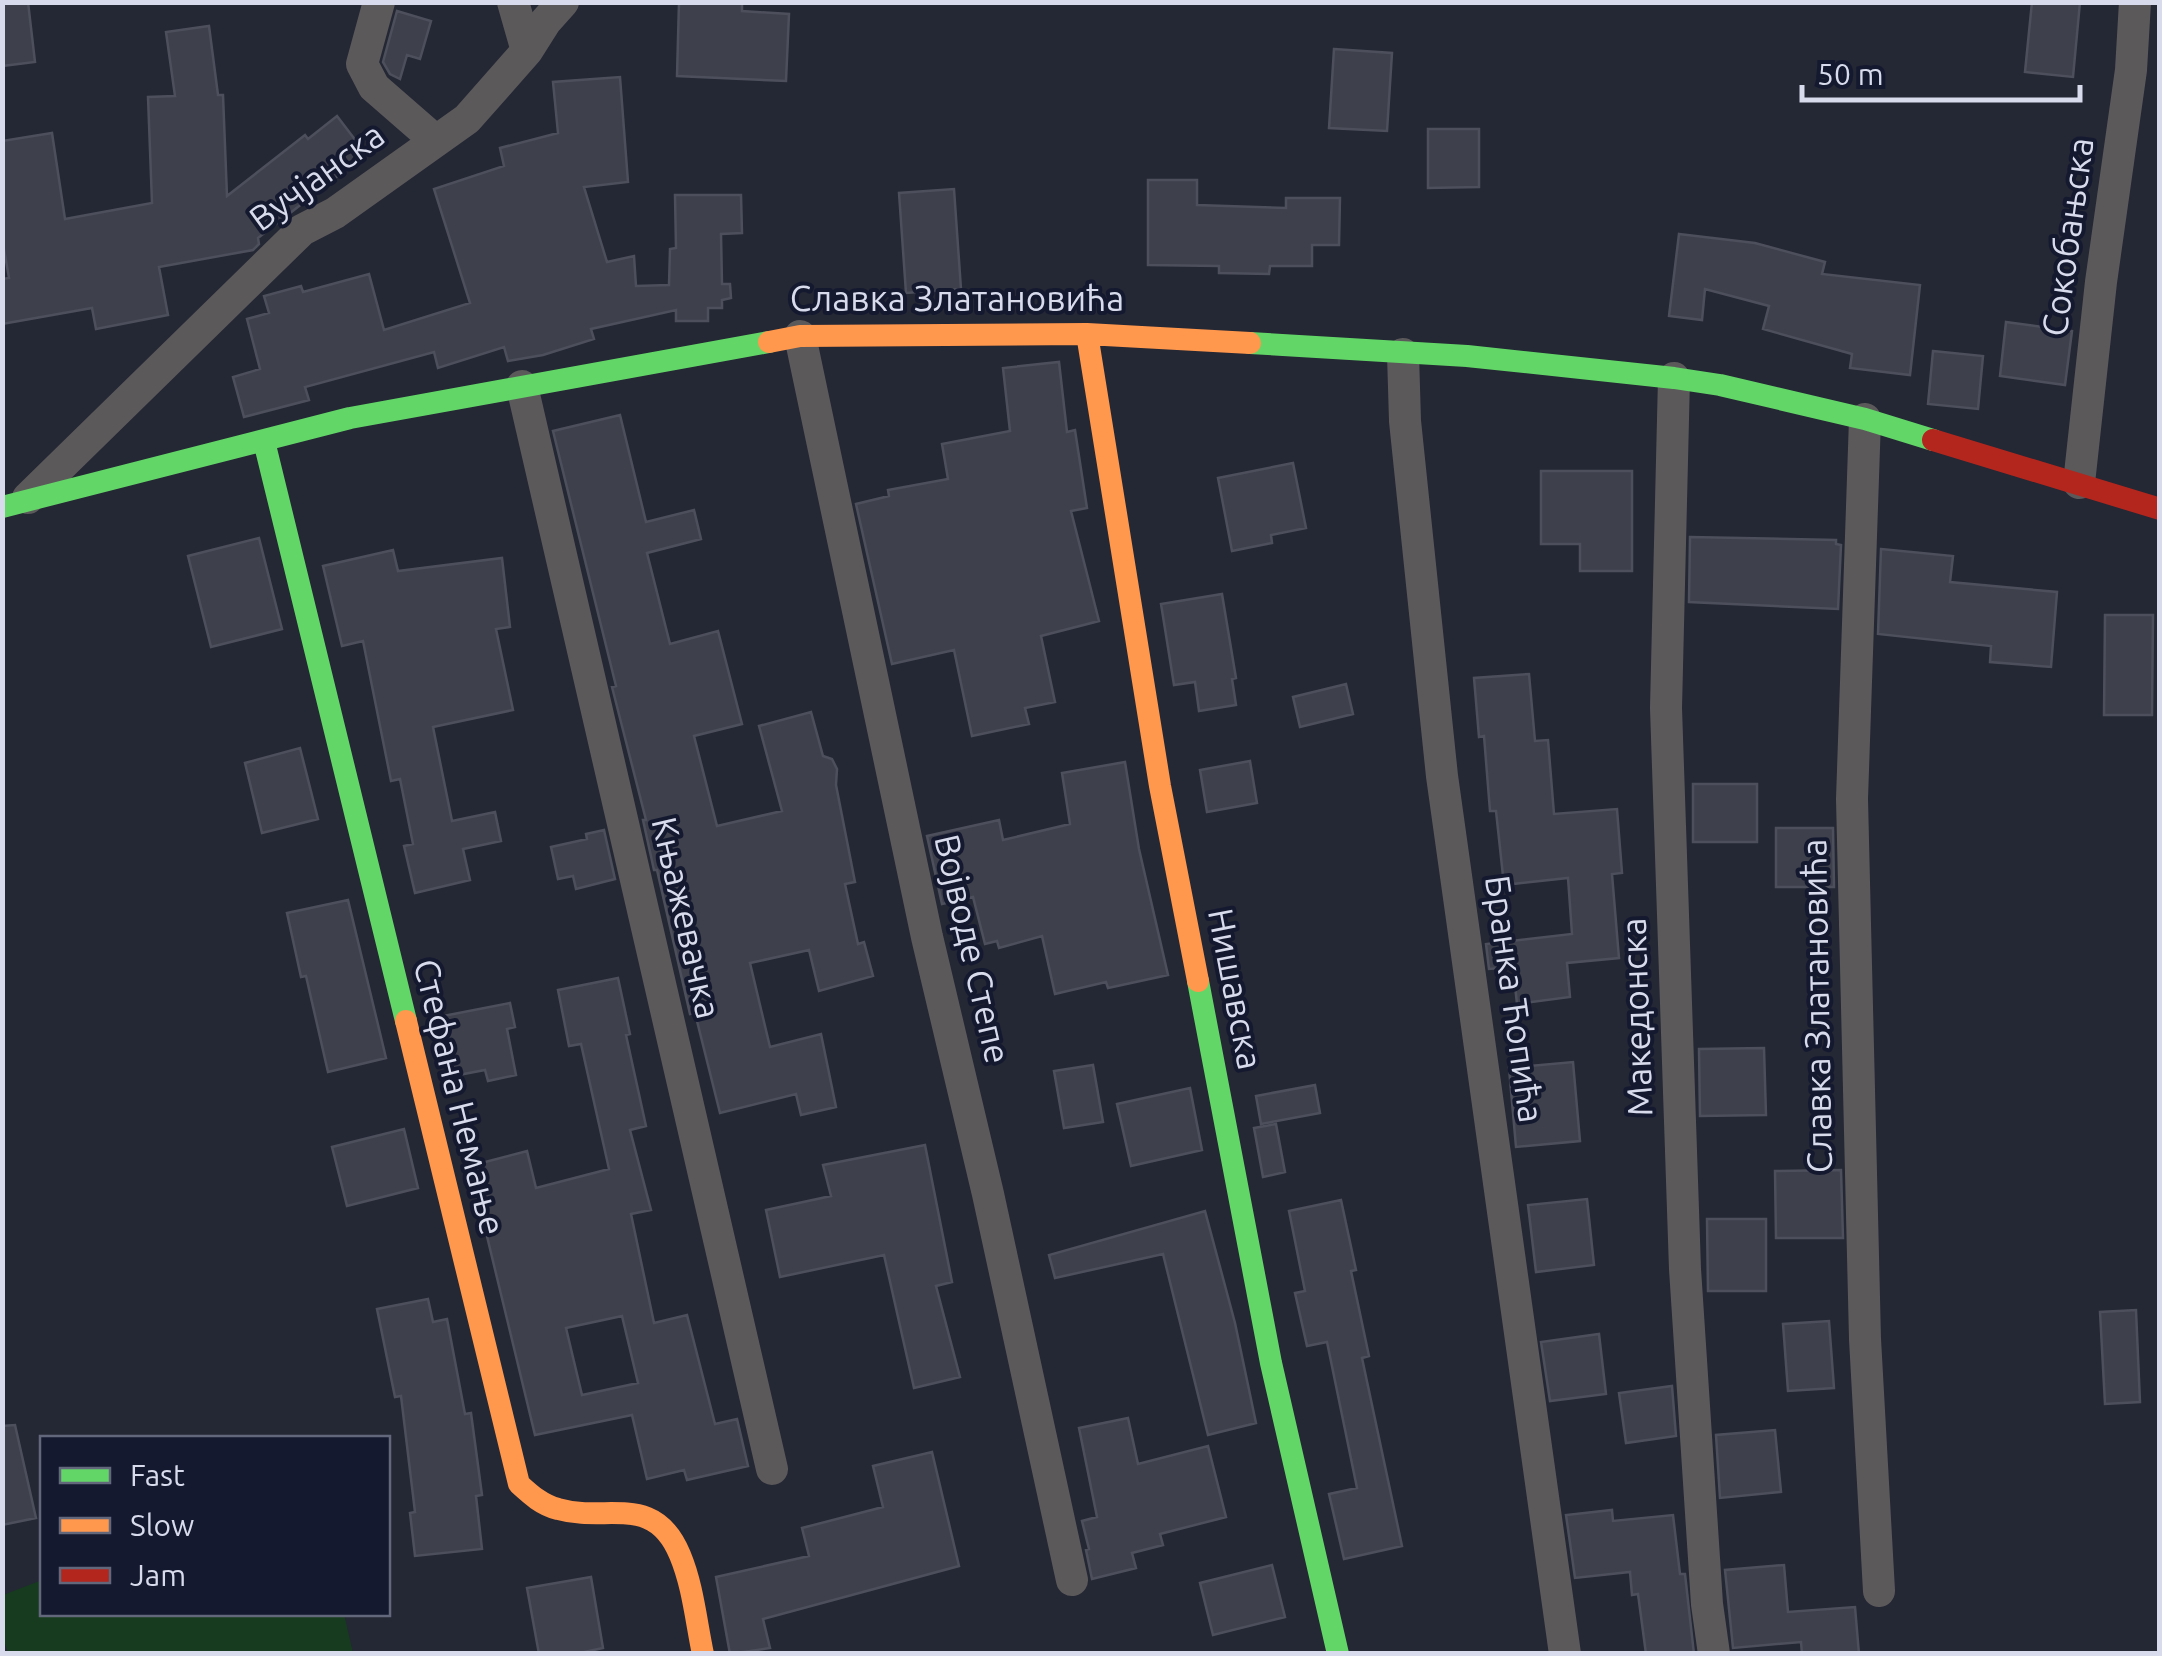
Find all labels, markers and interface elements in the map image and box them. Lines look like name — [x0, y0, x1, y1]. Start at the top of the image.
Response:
scale bar — [1802, 40, 2080, 102]
text: 50 m — [1817, 57, 1884, 91]
street label: Вучјанска — [241, 114, 392, 238]
street label: Сокобањска — [2033, 135, 2101, 339]
street label: Славка Златановића — [790, 278, 1124, 318]
street label: Књажевачка — [644, 813, 730, 1022]
street label: Војводе Степе — [927, 830, 1019, 1067]
street label: Славка Златановића — [1793, 838, 1839, 1174]
street label: Бранка Ћопића — [1478, 873, 1552, 1125]
street label: Нишавска — [1201, 905, 1271, 1073]
street label: Македонска — [1613, 917, 1659, 1117]
street label: Стефана Немање — [406, 955, 514, 1239]
legend — [40, 1436, 390, 1616]
text: Fast — [130, 1458, 185, 1492]
text: Slow — [130, 1508, 194, 1542]
text: Jam — [130, 1558, 186, 1592]

